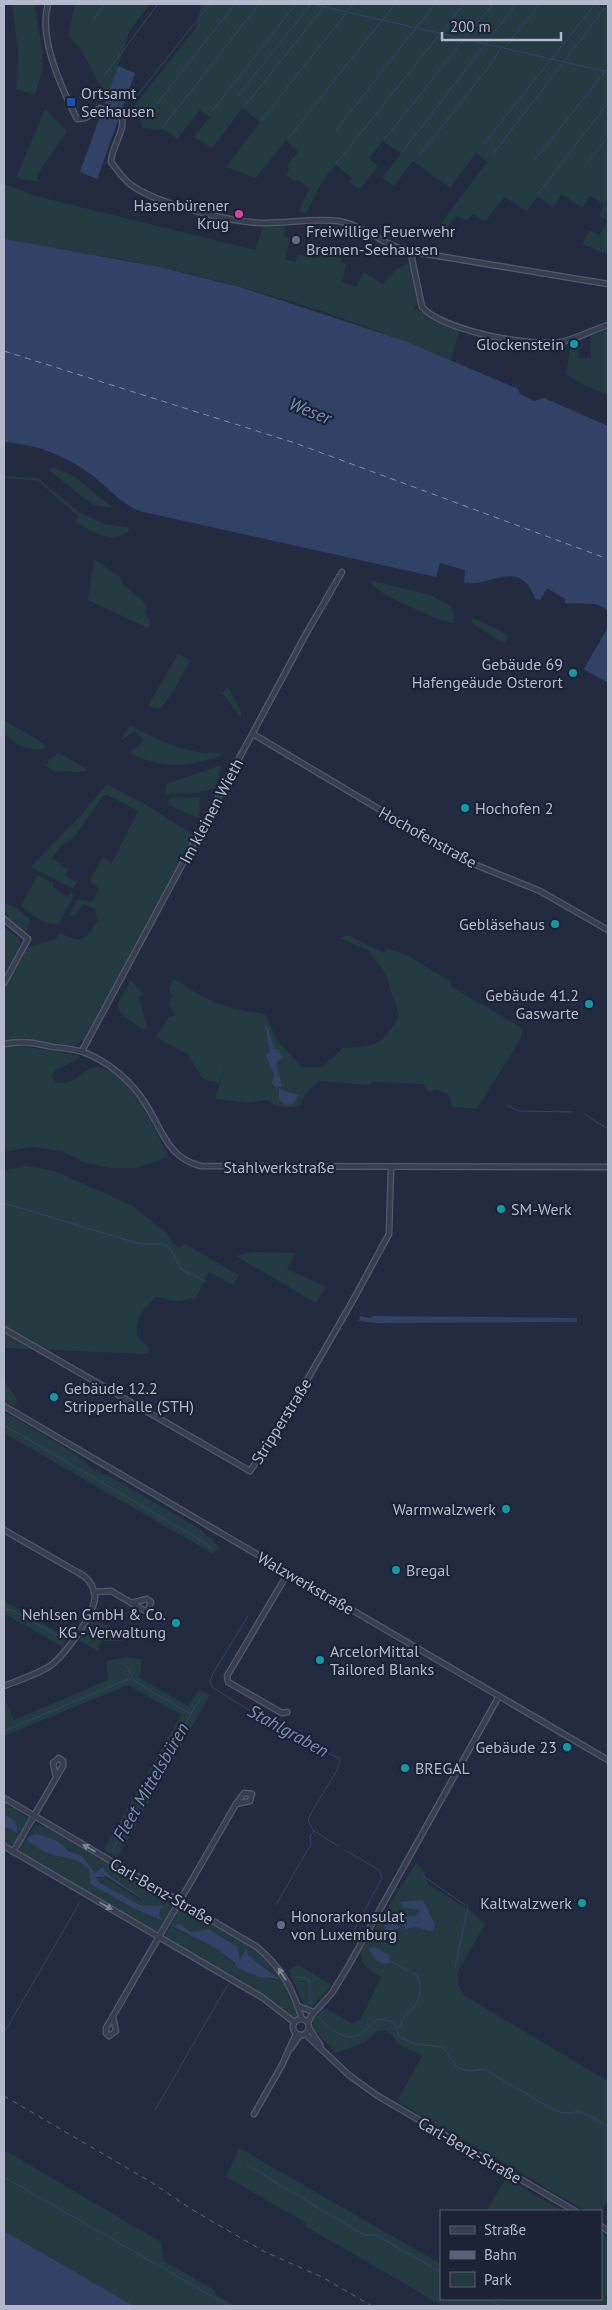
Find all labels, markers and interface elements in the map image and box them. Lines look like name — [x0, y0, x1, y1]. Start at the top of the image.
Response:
scale bar — [442, 10, 561, 42]
text: 200 m — [450, 17, 491, 36]
place label: Ortsamt Seehausen — [81, 83, 155, 121]
marker: Ortsamt Seehausen — [65, 96, 77, 108]
place label: Hasenbürener Krug — [134, 195, 230, 233]
marker: Hasenbürener Krug — [233, 208, 245, 220]
place label: Freiwillige Feuerwehr Bremen-Seehausen — [306, 221, 456, 259]
marker: Freiwillige Feuerwehr Bremen-Seehausen — [290, 234, 302, 246]
place label: Glockenstein — [476, 334, 564, 354]
marker: Glockenstein — [568, 338, 580, 350]
water label: Weser — [286, 392, 336, 430]
place label: Gebäude 69 Hafengeäude Osterort — [412, 654, 564, 692]
marker: Gebäude 69 Hafengeäude Osterort — [567, 667, 579, 679]
street label: Im kleinen Wieth — [175, 755, 247, 867]
place label: Hochofen 2 — [475, 798, 553, 818]
street label: Hochofenstraße — [376, 802, 480, 872]
marker: Hochofen 2 — [459, 802, 471, 814]
place label: Gebläsehaus — [459, 914, 545, 934]
marker: Gebläsehaus — [549, 918, 561, 930]
place label: Gebäude 41.2 Gaswarte — [485, 985, 579, 1023]
marker: Gebäude 41.2 Gaswarte — [583, 998, 595, 1010]
street label: Stahlwerkstraße — [223, 1157, 335, 1177]
place label: SM-Werk — [511, 1199, 572, 1219]
marker: SM-Werk — [495, 1203, 507, 1215]
street label: Stripperstraße — [247, 1374, 315, 1468]
place label: Gebäude 12.2 Stripperhalle (STH) — [64, 1378, 194, 1416]
marker: Gebäude 12.2 Stripperhalle (STH) — [48, 1391, 60, 1403]
place label: Warmwalzwerk — [393, 1499, 496, 1519]
marker: Warmwalzwerk — [500, 1503, 512, 1515]
street label: Walzwerkstraße — [254, 1547, 358, 1619]
place label: Bregal — [406, 1560, 450, 1580]
marker: Bregal — [390, 1564, 402, 1576]
place label: Nehlsen GmbH & Co. KG - Verwaltung — [22, 1604, 166, 1642]
marker: Nehlsen GmbH & Co. KG - Verwaltung — [170, 1617, 182, 1629]
place label: ArcelorMittal Tailored Blanks — [330, 1641, 434, 1679]
marker: ArcelorMittal Tailored Blanks — [314, 1654, 326, 1666]
water label: Stahlgraben — [244, 1699, 333, 1762]
water label: Fleet Mittelsbüren — [107, 1718, 194, 1845]
place label: Gebäude 23 — [475, 1737, 557, 1757]
marker: Gebäude 23 — [561, 1741, 573, 1753]
place label: BREGAL — [415, 1758, 470, 1778]
marker: BREGAL — [399, 1762, 411, 1774]
one-way arrow — [82, 1844, 95, 1853]
street label: Carl-Benz-Straße — [107, 1853, 217, 1929]
place label: Kaltwalzwerk — [480, 1893, 572, 1913]
marker: Kaltwalzwerk — [576, 1897, 588, 1909]
one-way arrow — [100, 1902, 113, 1911]
place label: Honorarkonsulat von Luxemburg — [291, 1906, 405, 1944]
marker: Honorarkonsulat von Luxemburg — [275, 1919, 287, 1931]
one-way arrow — [278, 1967, 287, 1981]
street label: Carl-Benz-Straße — [415, 2112, 525, 2188]
legend — [440, 2210, 602, 2300]
text: Straße — [484, 2220, 526, 2239]
text: Bahn — [484, 2245, 517, 2264]
text: Park — [484, 2270, 512, 2289]

